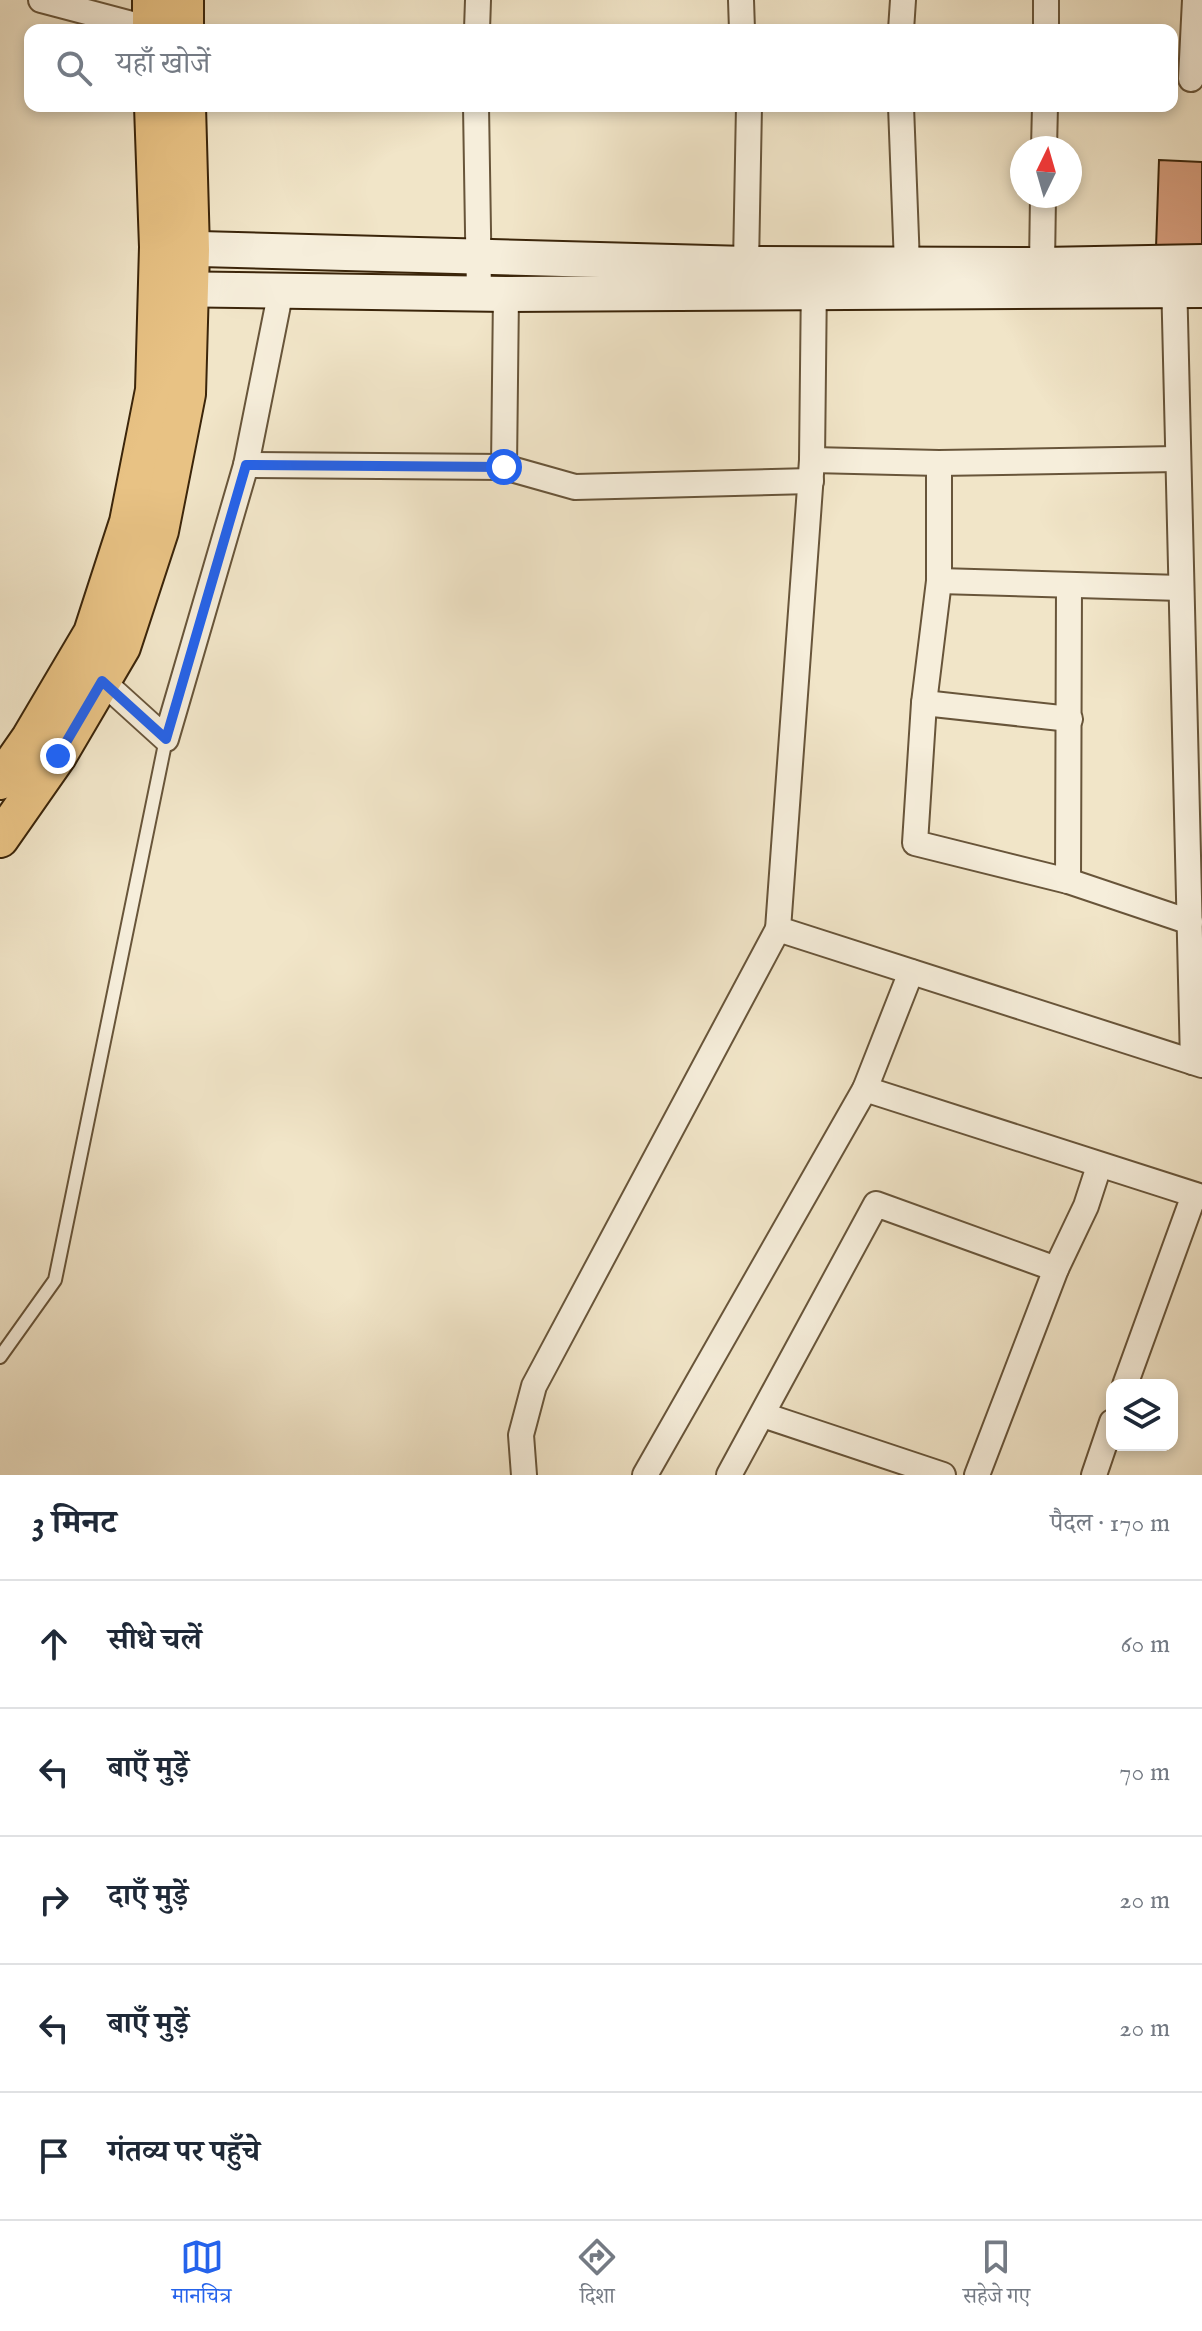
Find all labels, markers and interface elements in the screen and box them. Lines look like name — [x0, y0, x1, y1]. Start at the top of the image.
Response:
search box — [24, 24, 1178, 112]
icon: search — [52, 46, 96, 90]
text: यहाँ खोजें — [116, 46, 210, 84]
north arrow — [1010, 136, 1082, 208]
route start — [486, 449, 522, 485]
route end — [40, 738, 76, 774]
map controls — [1106, 1379, 1178, 1451]
button: layers — [1106, 1379, 1178, 1451]
text: 3 मिनट — [32, 1502, 117, 1545]
text: पैदल · 170 m — [1050, 1507, 1170, 1540]
icon: ahead — [32, 1622, 76, 1666]
text: सीधे चलें — [108, 1622, 202, 1660]
text: 60 m — [1121, 1628, 1170, 1661]
icon: left — [32, 1750, 76, 1794]
text: बाएँ मुड़ें — [108, 1750, 189, 1788]
text: 70 m — [1119, 1756, 1170, 1789]
icon: right — [32, 1878, 76, 1922]
text: दाएँ मुड़ें — [108, 1878, 188, 1916]
text: 20 m — [1119, 1884, 1170, 1917]
icon: left — [32, 2006, 76, 2050]
text: बाएँ मुड़ें — [108, 2006, 189, 2044]
text: 20 m — [1119, 2012, 1170, 2045]
icon: arrive — [32, 2134, 76, 2178]
text: गंतव्य पर पहुँचे — [108, 2134, 260, 2172]
tab: मानचित्र — [172, 2235, 231, 2317]
tab: दिशा — [575, 2235, 619, 2317]
tab: सहेजे गए — [963, 2235, 1030, 2317]

